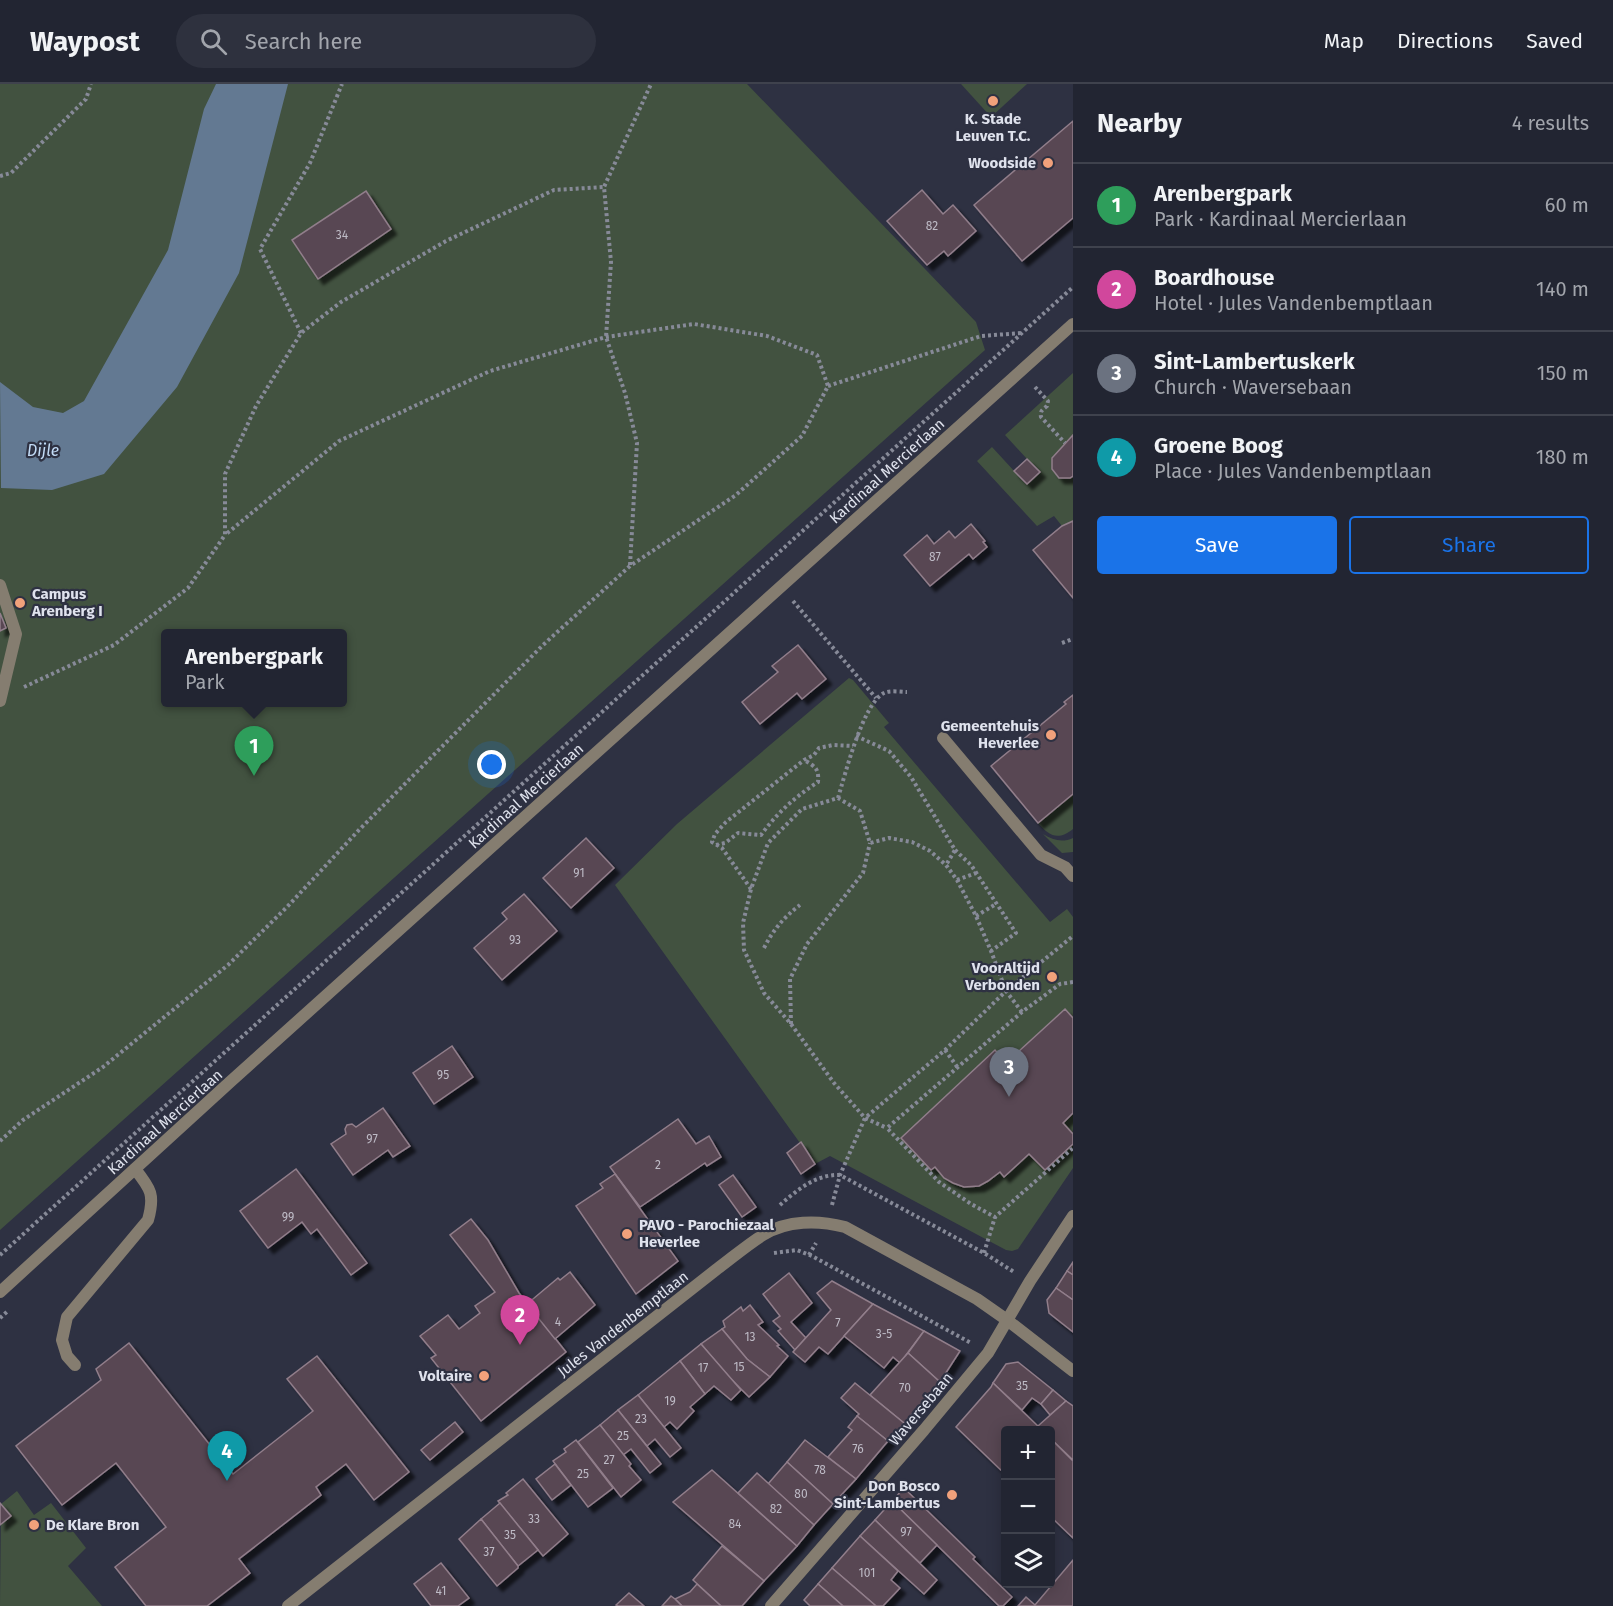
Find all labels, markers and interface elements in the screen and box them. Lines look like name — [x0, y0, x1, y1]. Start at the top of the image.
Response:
search box — [176, 14, 596, 68]
text: Waypost — [30, 25, 140, 58]
icon: search — [197, 25, 230, 58]
text: Search here — [245, 28, 362, 55]
text: Map — [1324, 28, 1364, 54]
text: Directions — [1397, 28, 1493, 54]
text: Saved — [1526, 28, 1583, 54]
marker: K. Stade Leuven T.C. — [986, 94, 1000, 108]
text: Nearby — [1097, 108, 1182, 139]
place label: K. Stade Leuven T.C. — [956, 110, 1031, 145]
text: 4 results — [1512, 111, 1589, 135]
place label: Woodside — [968, 154, 1036, 172]
marker: Woodside — [1041, 156, 1055, 170]
text: Arenbergpark — [1154, 180, 1292, 207]
text: 1 — [1112, 193, 1121, 217]
text: 60 m — [1545, 193, 1589, 217]
text: Park · Kardinaal Mercierlaan — [1154, 207, 1407, 231]
house number: 82 — [926, 219, 938, 233]
house number: 34 — [336, 228, 349, 242]
text: Boardhouse — [1154, 264, 1275, 291]
text: 2 — [1111, 277, 1122, 301]
text: 140 m — [1536, 277, 1589, 301]
text: Hotel · Jules Vandenbemptlaan — [1154, 291, 1433, 315]
text: Sint-Lambertuskerk — [1154, 348, 1355, 375]
text: 3 — [1111, 361, 1122, 385]
text: 150 m — [1537, 361, 1589, 385]
text: Church · Waversebaan — [1154, 375, 1352, 399]
street label: Kardinaal Mercierlaan — [826, 415, 948, 527]
text: Groene Boog — [1154, 432, 1283, 459]
water label: Dijle — [27, 441, 59, 460]
text: 4 — [1111, 445, 1122, 469]
text: 180 m — [1536, 445, 1589, 469]
text: Place · Jules Vandenbemptlaan — [1154, 459, 1432, 483]
button: Save — [1097, 516, 1337, 574]
button: Share — [1349, 516, 1589, 574]
house number: 87 — [929, 550, 941, 564]
place label: Campus Arenberg I — [31, 585, 103, 620]
marker: Campus Arenberg I — [13, 596, 27, 610]
popup — [161, 629, 347, 707]
text: Arenbergpark — [185, 643, 323, 670]
text: Park — [185, 670, 224, 694]
place label: Gemeentehuis Heverlee — [941, 717, 1039, 752]
pin: 1 — [234, 726, 274, 776]
marker: Gemeentehuis Heverlee — [1044, 728, 1058, 742]
street label: Kardinaal Mercierlaan — [465, 740, 587, 852]
your location — [477, 750, 506, 779]
house number: 91 — [573, 866, 585, 880]
house number: 93 — [509, 933, 521, 947]
place label: VoorAltijd Verbonden — [964, 959, 1040, 994]
marker: VoorAltijd Verbonden — [1045, 970, 1059, 984]
pin: 3 — [990, 1048, 1028, 1097]
street label: Kardinaal Mercierlaan — [104, 1066, 226, 1178]
house number: 95 — [437, 1068, 449, 1082]
house number: 97 — [366, 1132, 378, 1146]
house number: 2 — [655, 1158, 661, 1172]
house number: 99 — [282, 1210, 294, 1224]
place label: PAVO - Parochiezaal Heverlee — [639, 1216, 775, 1251]
marker: PAVO - Parochiezaal Heverlee — [620, 1227, 634, 1241]
street label: Jules Vandenbemptlaan — [554, 1267, 692, 1381]
pin: 2 — [500, 1296, 540, 1345]
house number: 4 — [555, 1315, 562, 1329]
house number: 7 — [835, 1316, 841, 1330]
house number: 3-5 — [876, 1327, 892, 1341]
house number: 13 — [744, 1330, 756, 1344]
house number: 15 — [733, 1360, 745, 1374]
house number: 17 — [698, 1361, 708, 1375]
place label: Voltaire — [418, 1367, 472, 1385]
marker: Voltaire — [477, 1369, 491, 1383]
street label: Waversebaan — [885, 1369, 957, 1449]
house number: 35 — [1016, 1379, 1028, 1393]
house number: 70 — [899, 1381, 911, 1395]
house number: 19 — [664, 1394, 676, 1408]
house number: 23 — [635, 1412, 647, 1426]
map controls — [1001, 1426, 1055, 1588]
button: + — [1001, 1426, 1055, 1480]
house number: 25 — [617, 1429, 629, 1443]
pin: 4 — [208, 1432, 246, 1481]
house number: 76 — [852, 1442, 864, 1456]
house number: 27 — [603, 1453, 615, 1467]
house number: 78 — [814, 1463, 826, 1477]
house number: 25 — [577, 1467, 589, 1481]
place label: Don Bosco Sint-Lambertus — [834, 1477, 940, 1512]
button: − — [1001, 1480, 1055, 1534]
house number: 80 — [794, 1487, 808, 1501]
marker: Don Bosco Sint-Lambertus — [945, 1488, 959, 1502]
house number: 82 — [770, 1502, 782, 1516]
house number: 33 — [528, 1512, 540, 1526]
place label: De Klare Bron — [46, 1516, 139, 1534]
house number: 84 — [729, 1517, 742, 1531]
marker: De Klare Bron — [27, 1518, 41, 1532]
house number: 97 — [900, 1525, 912, 1539]
house number: 35 — [504, 1528, 516, 1542]
button: layers — [1001, 1534, 1055, 1588]
house number: 37 — [483, 1545, 495, 1559]
house number: 101 — [859, 1566, 875, 1580]
house number: 41 — [436, 1584, 446, 1598]

